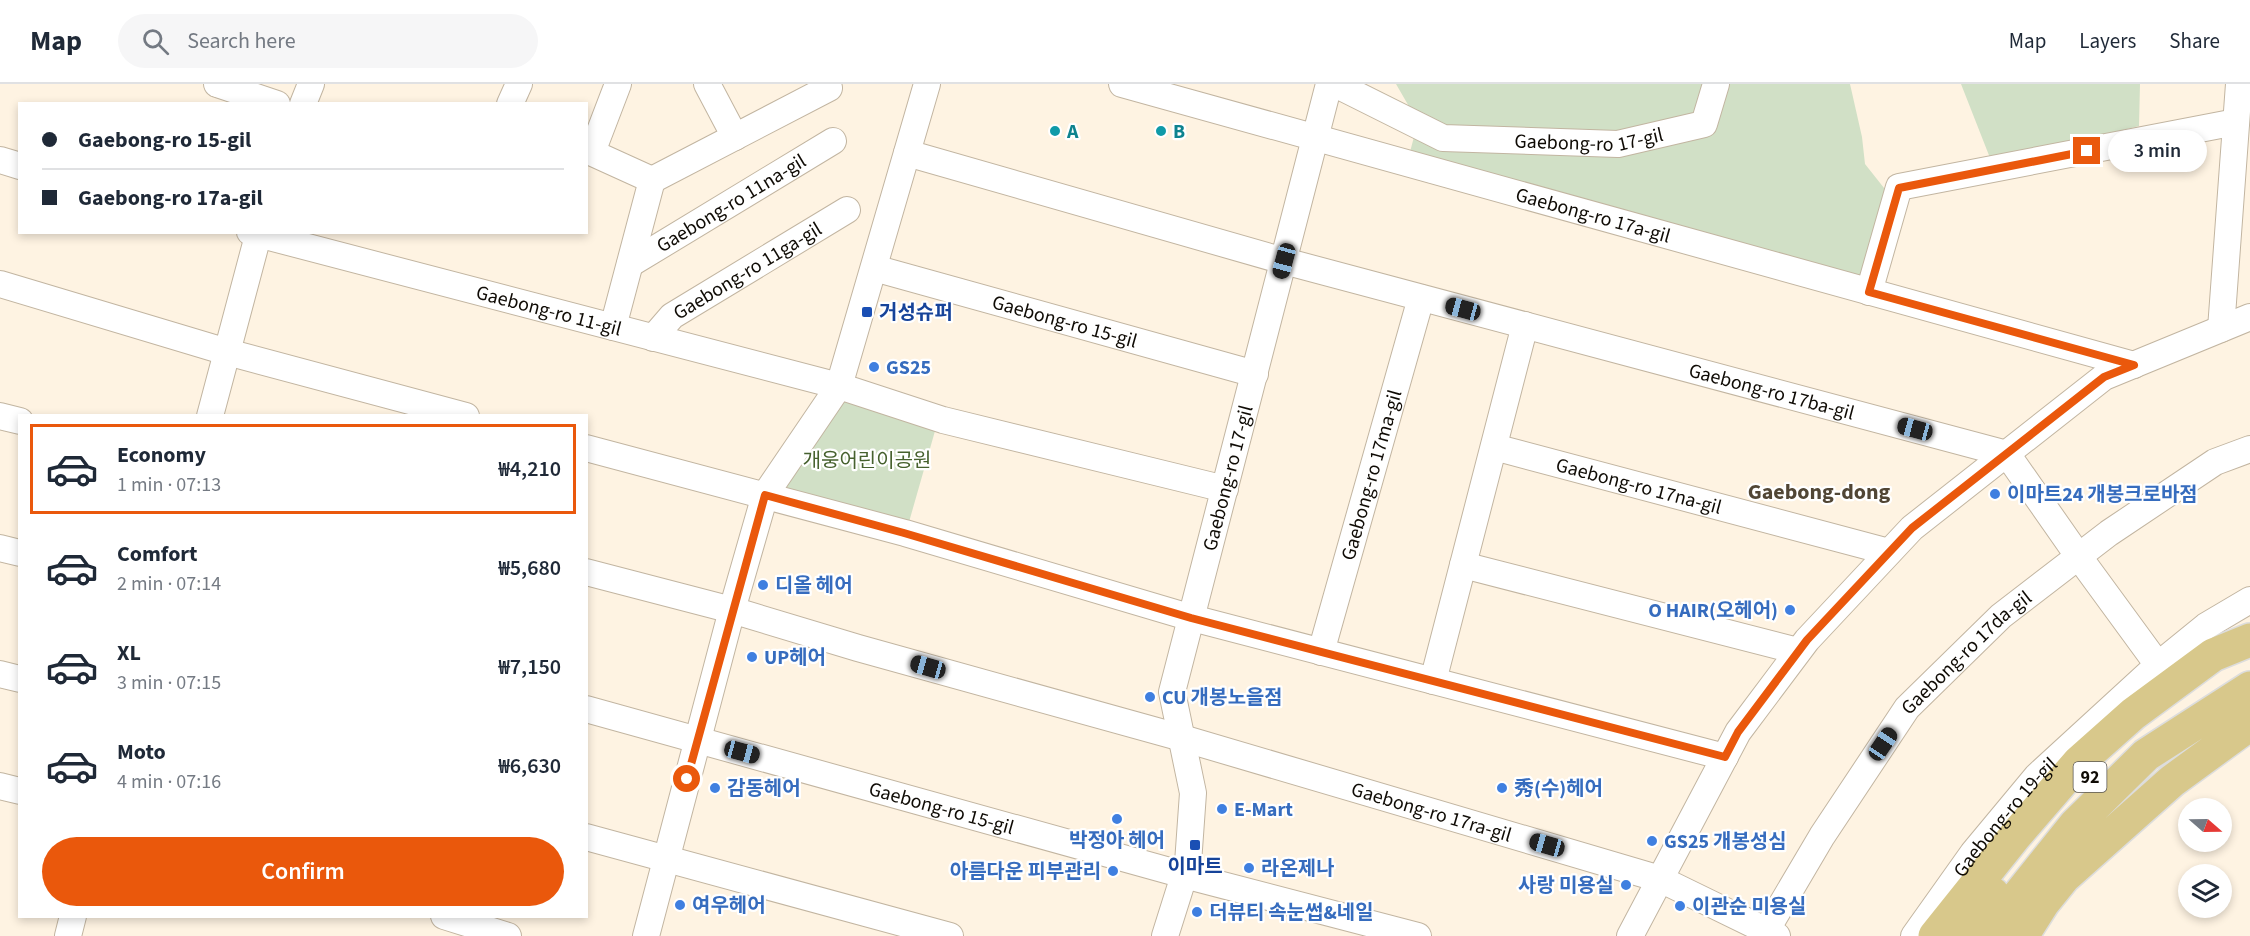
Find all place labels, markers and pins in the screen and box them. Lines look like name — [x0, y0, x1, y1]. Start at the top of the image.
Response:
place label: A — [1066, 118, 1079, 146]
place label: B — [1173, 118, 1185, 146]
marker: A — [1048, 124, 1062, 138]
marker: B — [1154, 124, 1168, 138]
place label: 거성슈퍼 — [879, 299, 953, 327]
marker: 거성슈퍼 — [860, 305, 874, 319]
place label: GS25 — [886, 354, 931, 382]
marker: GS25 — [867, 360, 881, 374]
place label: 이마트24 개봉크로바점 — [2007, 481, 2198, 509]
marker: 이마트24 개봉크로바점 — [1988, 487, 2002, 501]
place label: 디올 헤어 — [775, 572, 853, 600]
marker: 디올 헤어 — [756, 578, 770, 592]
place label: O HAIR(오헤어) — [1648, 597, 1778, 625]
marker: O HAIR(오헤어) — [1783, 603, 1797, 617]
place label: UP헤어 — [764, 644, 826, 672]
marker: UP헤어 — [745, 650, 759, 664]
place label: CU 개봉노을점 — [1162, 684, 1283, 712]
marker: CU 개봉노을점 — [1143, 690, 1157, 704]
place label: 감동헤어 — [727, 775, 801, 803]
place label: 秀(수)헤어 — [1514, 775, 1603, 803]
marker: 감동헤어 — [708, 781, 722, 795]
marker: 秀(수)헤어 — [1495, 781, 1509, 795]
place label: E-Mart — [1234, 796, 1293, 824]
marker: E-Mart — [1215, 802, 1229, 816]
marker: 박정아 헤어 — [1110, 812, 1124, 826]
place label: 박정아 헤어 — [1069, 827, 1165, 855]
place label: GS25 개봉성심 — [1664, 828, 1787, 856]
marker: GS25 개봉성심 — [1645, 834, 1659, 848]
marker: 이마트 — [1188, 838, 1202, 852]
place label: 이마트 — [1167, 853, 1223, 881]
place label: 라온제나 — [1261, 855, 1335, 883]
place label: 아름다운 피부관리 — [950, 858, 1101, 886]
marker: 라온제나 — [1242, 861, 1256, 875]
marker: 아름다운 피부관리 — [1106, 864, 1120, 878]
place label: 사랑 미용실 — [1518, 872, 1614, 900]
marker: 사랑 미용실 — [1619, 878, 1633, 892]
place label: 여우헤어 — [692, 892, 766, 920]
place label: 이관순 미용실 — [1692, 893, 1806, 921]
marker: 여우헤어 — [673, 898, 687, 912]
place label: 더뷰티 속눈썹&네일 — [1209, 899, 1374, 927]
marker: 이관순 미용실 — [1673, 899, 1687, 913]
marker: 더뷰티 속눈썹&네일 — [1190, 905, 1204, 919]

